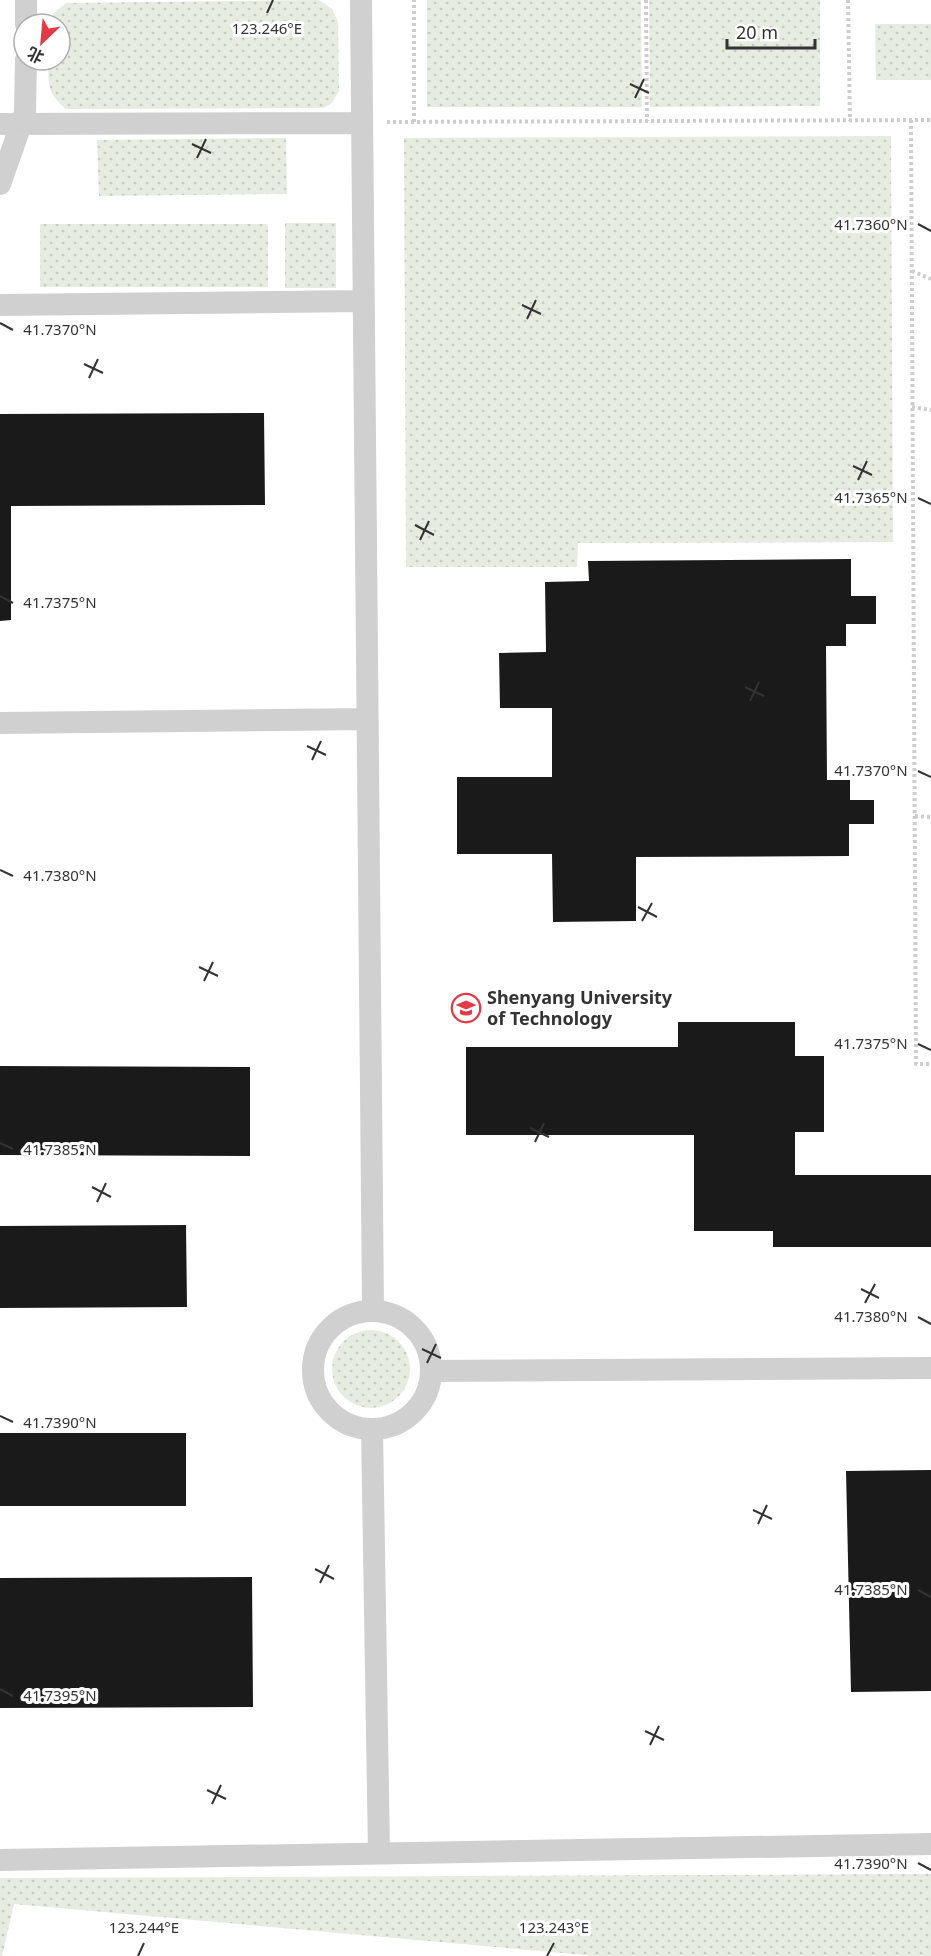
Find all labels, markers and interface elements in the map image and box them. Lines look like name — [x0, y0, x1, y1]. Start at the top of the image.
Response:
north arrow — [12, 12, 72, 72]
scale bar — [727, 12, 816, 50]
text: 123.246°E — [232, 18, 302, 38]
text: 20 m — [736, 20, 778, 44]
text: 北 — [23, 42, 47, 69]
text: 41.7360°N — [834, 214, 908, 234]
text: 41.7370°N — [23, 319, 97, 339]
text: 41.7365°N — [834, 487, 908, 507]
text: 41.7375°N — [23, 592, 97, 612]
text: 41.7370°N — [834, 760, 908, 780]
text: 41.7380°N — [23, 865, 97, 885]
place label: Shenyang University of Technology — [487, 985, 673, 1030]
school or university icon: Shenyang University of Technology — [450, 992, 482, 1024]
text: 41.7375°N — [834, 1033, 908, 1053]
text: 41.7385°N — [23, 1139, 97, 1159]
text: 41.7380°N — [834, 1306, 908, 1326]
text: 41.7390°N — [23, 1412, 97, 1432]
text: 41.7385°N — [834, 1579, 908, 1599]
text: 41.7395°N — [23, 1685, 97, 1705]
text: 41.7390°N — [834, 1853, 908, 1873]
text: 123.244°E — [109, 1917, 179, 1937]
text: 123.243°E — [519, 1917, 589, 1937]

